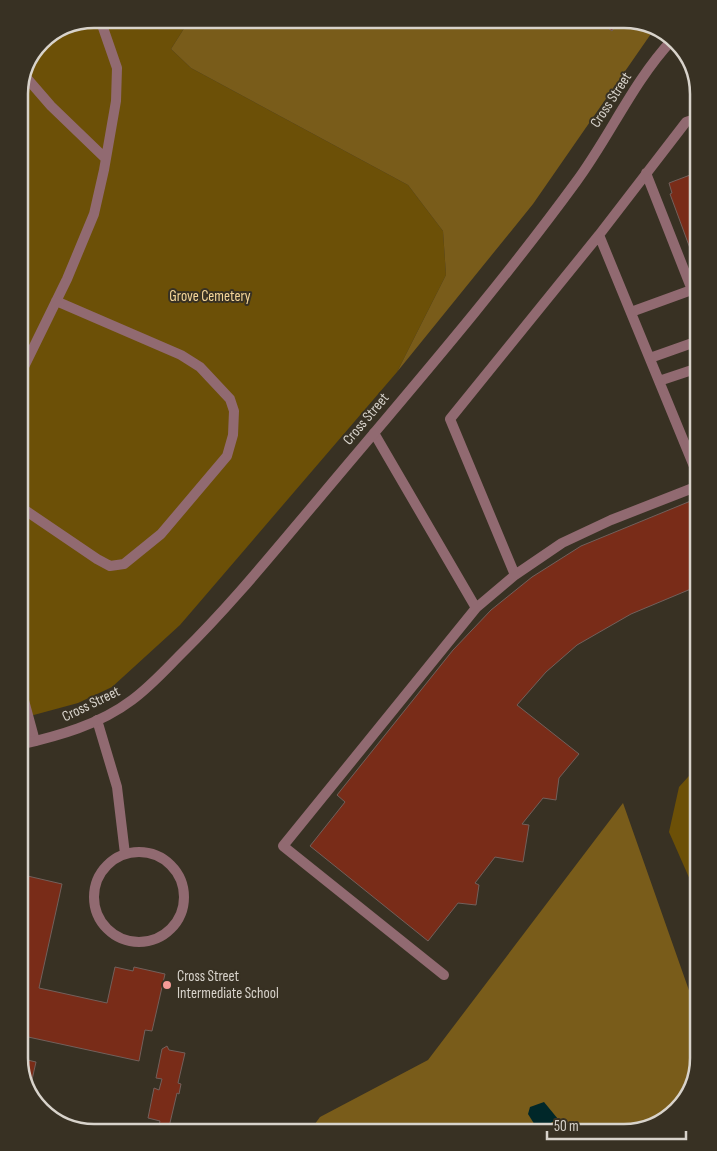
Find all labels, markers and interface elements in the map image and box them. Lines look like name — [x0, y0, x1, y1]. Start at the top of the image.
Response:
street label: Cross Street — [586, 68, 636, 131]
park label: Grove Cemetery — [169, 287, 251, 306]
street label: Cross Street — [339, 389, 394, 449]
street label: Cross Street — [59, 682, 123, 726]
place label: Cross Street Intermediate School — [177, 967, 279, 1003]
marker: Cross Street Intermediate School — [161, 979, 173, 991]
scale bar — [547, 1108, 686, 1140]
text: 50 m — [554, 1117, 579, 1136]

